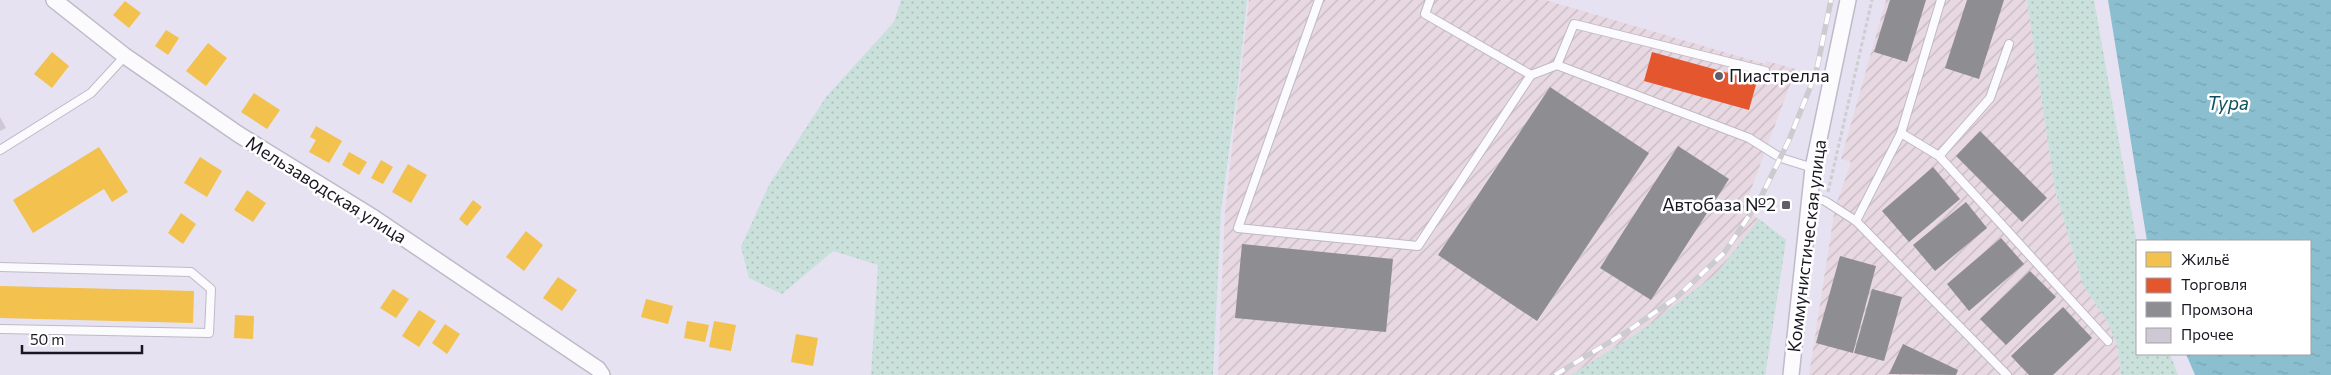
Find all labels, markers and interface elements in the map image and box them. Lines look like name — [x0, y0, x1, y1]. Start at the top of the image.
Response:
place label: Пиастрелла — [1729, 64, 1830, 86]
marker: Пиастрелла — [1713, 70, 1725, 82]
water label: Тура — [2207, 91, 2249, 114]
street label: Мельзаводская улица — [242, 131, 411, 248]
street label: Коммунистическая улица — [1782, 138, 1830, 354]
place label: Автобаза №2 — [1662, 193, 1776, 215]
marker: Автобаза №2 — [1780, 199, 1792, 211]
legend — [2136, 240, 2311, 355]
text: Жильё — [2181, 250, 2229, 268]
text: Торговля — [2181, 275, 2247, 293]
text: Промзона — [2181, 300, 2253, 318]
scale bar — [22, 322, 142, 354]
text: Прочее — [2181, 325, 2234, 343]
text: 50 m — [30, 330, 64, 348]

